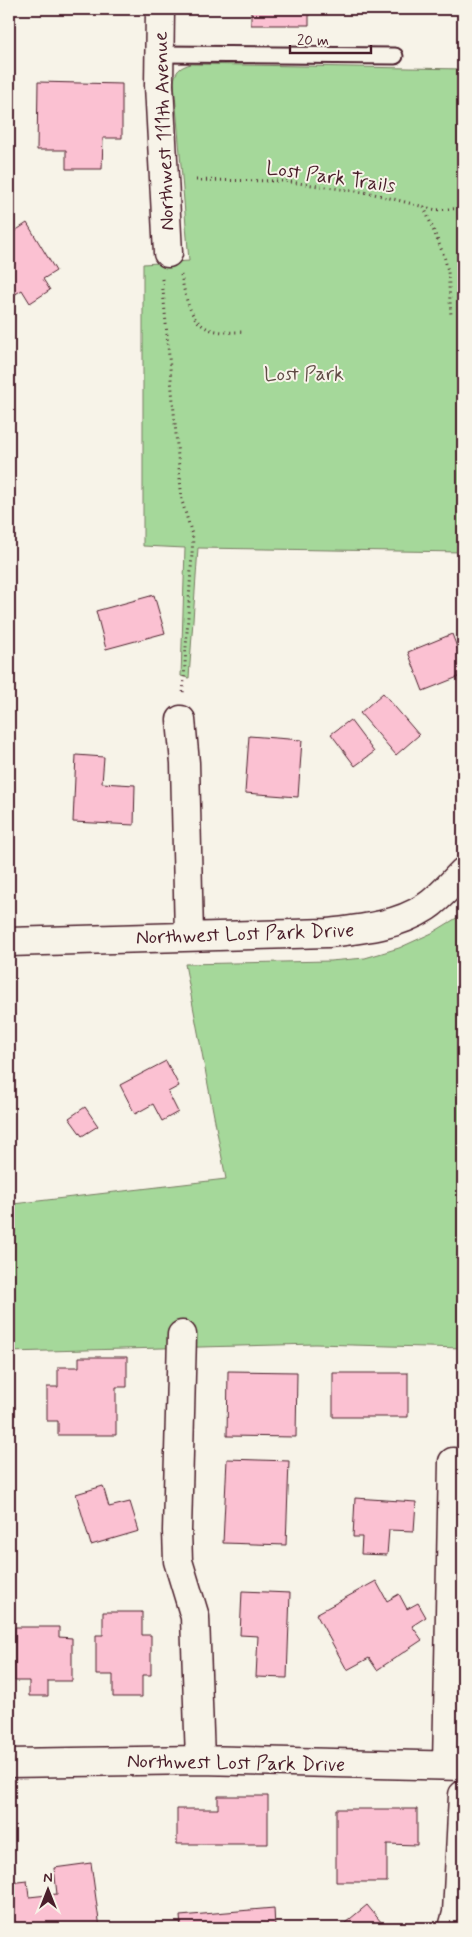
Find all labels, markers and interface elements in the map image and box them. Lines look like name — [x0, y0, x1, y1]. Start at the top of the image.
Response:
scale bar — [290, 22, 371, 54]
street label: Northwest 111th Avenue — [148, 31, 181, 231]
text: 20 m — [297, 31, 329, 51]
street label: Lost Park Trails — [264, 155, 397, 200]
park label: Lost Park — [264, 361, 344, 388]
street label: Northwest Lost Park Drive — [135, 917, 355, 952]
street label: Northwest Lost Park Drive — [126, 1748, 345, 1779]
north arrow — [22, 1864, 72, 1914]
text: N — [43, 1869, 53, 1887]

